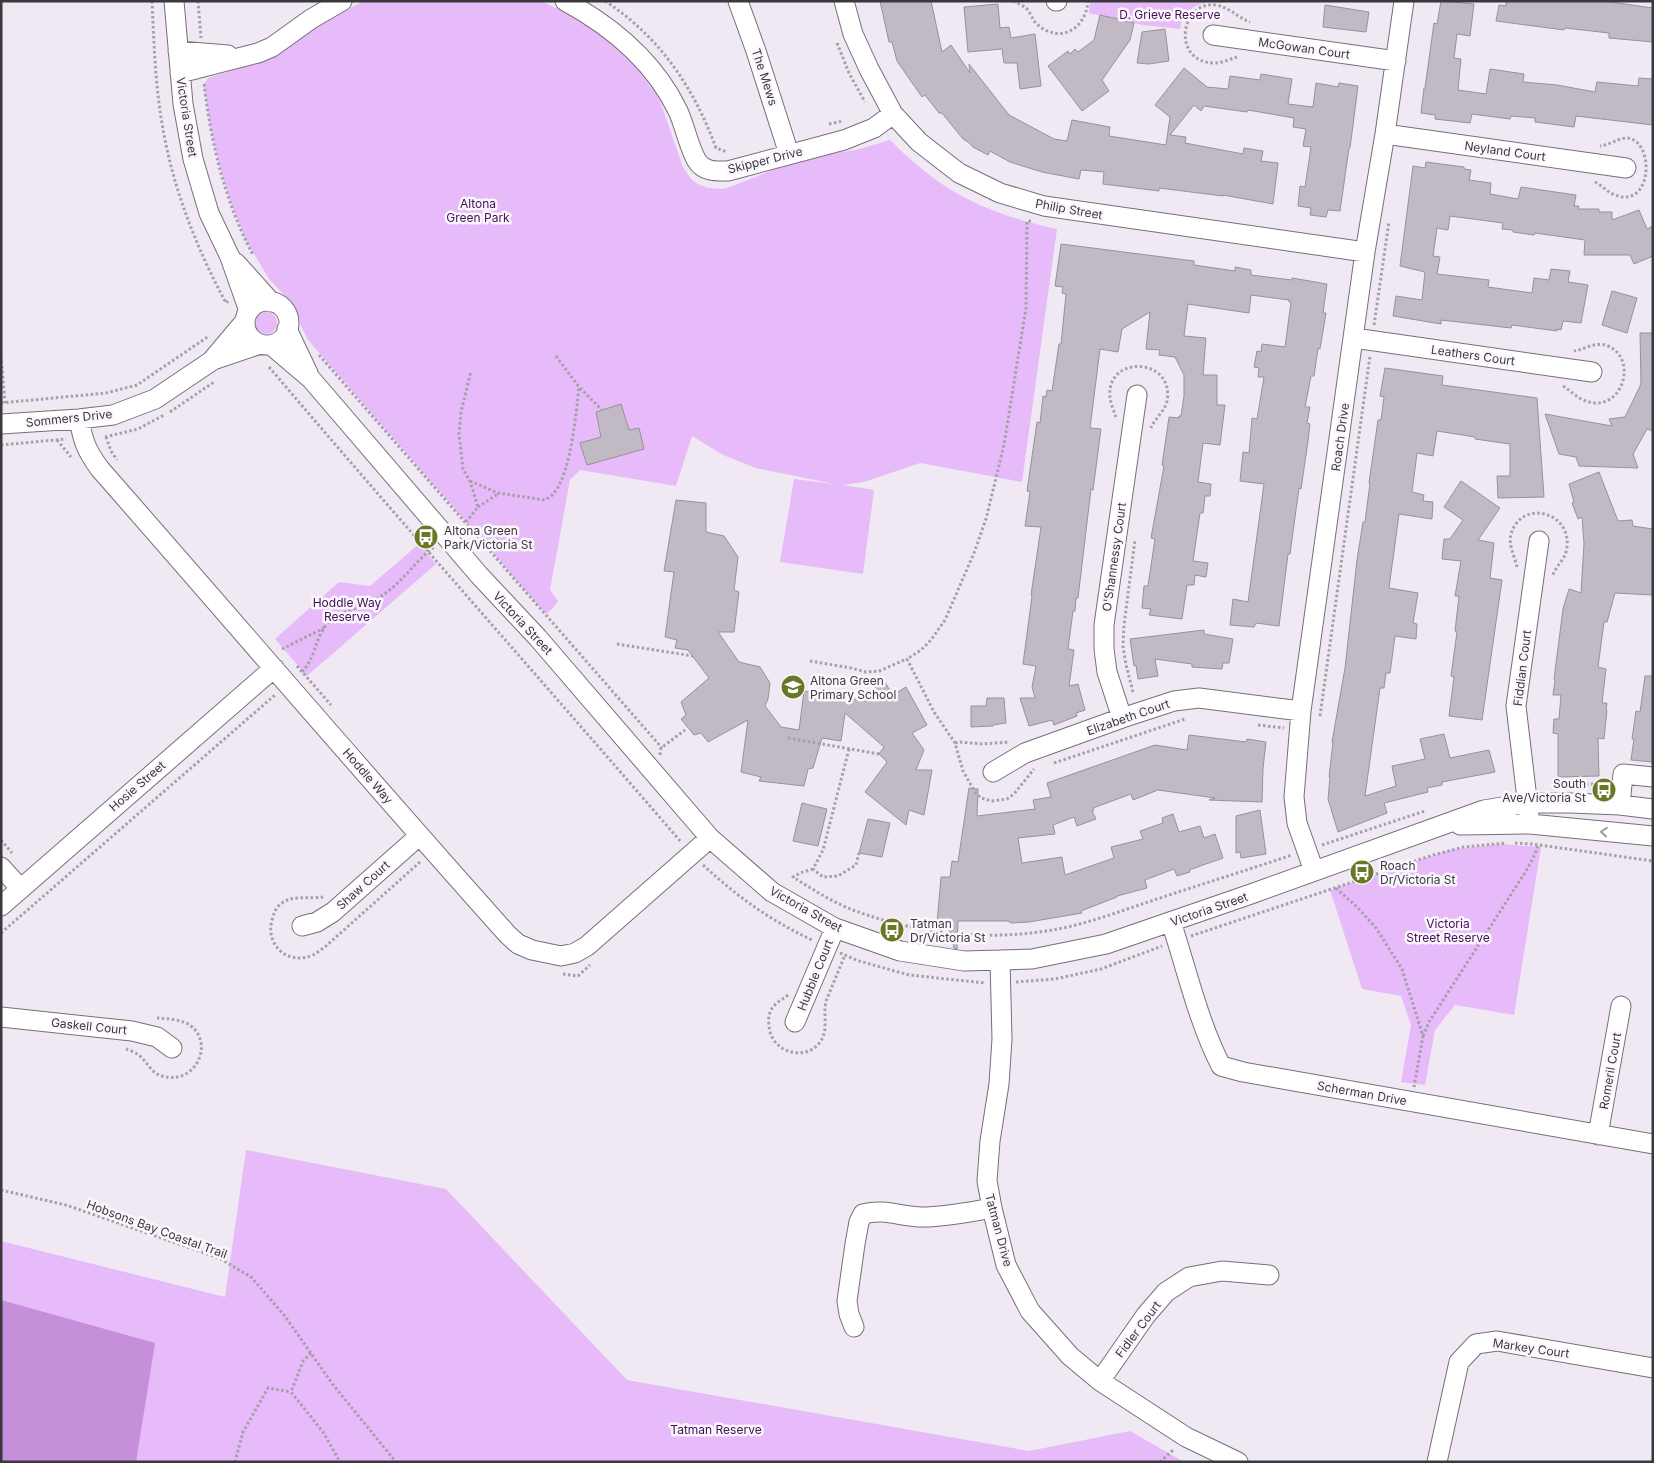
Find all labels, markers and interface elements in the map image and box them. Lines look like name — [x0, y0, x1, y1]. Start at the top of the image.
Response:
park label: D. Grieve Reserve — [1119, 7, 1221, 22]
street label: McGowan Court — [1257, 34, 1351, 62]
street label: The Mews — [749, 47, 781, 107]
street label: Victoria Street — [173, 76, 201, 158]
street label: Neyland Court — [1463, 138, 1547, 164]
street label: Skipper Drive — [726, 143, 804, 177]
park label: Altona Green Park — [446, 196, 510, 225]
street label: Philip Street — [1034, 196, 1104, 222]
street label: Leathers Court — [1430, 342, 1516, 368]
street label: Roach Drive — [1328, 402, 1352, 472]
street label: Sommers Drive — [25, 406, 113, 430]
street label: O'Shannessy Court — [1099, 501, 1129, 612]
place label: Altona Green Park/Victoria St — [444, 523, 532, 552]
bus stop icon: Altona Green Park/Victoria St — [413, 524, 439, 550]
street label: Victoria Street — [490, 588, 556, 658]
park label: Hoddle Way Reserve — [313, 595, 382, 624]
street label: Fiddian Court — [1510, 629, 1534, 707]
place label: Altona Green Primary School — [810, 673, 896, 702]
school or university icon: Altona Green Primary School — [780, 674, 806, 700]
street label: Elizabeth Court — [1085, 696, 1172, 738]
street label: Hoddle Way — [340, 745, 396, 807]
street label: Hosie Street — [106, 757, 168, 814]
place label: South Ave/Victoria St — [1502, 776, 1586, 805]
bus stop icon: South Ave/Victoria St — [1591, 777, 1617, 803]
one-way arrow — [1600, 826, 1608, 837]
street label: Shaw Court — [333, 857, 393, 913]
place label: Roach Dr/Victoria St — [1380, 858, 1456, 887]
bus stop icon: Roach Dr/Victoria St — [1349, 859, 1375, 885]
street label: Victoria Street — [767, 883, 845, 935]
street label: Victoria Street — [1168, 889, 1250, 929]
place label: Tatman Dr/Victoria St — [910, 916, 986, 945]
park label: Victoria Street Reserve — [1406, 916, 1490, 945]
bus stop icon: Tatman Dr/Victoria St — [879, 917, 905, 943]
street label: Hubble Court — [794, 937, 836, 1013]
street label: Gaskell Court — [50, 1015, 128, 1037]
street label: Romeril Court — [1596, 1031, 1624, 1111]
street label: Scherman Drive — [1316, 1078, 1408, 1108]
street label: Tatman Drive — [982, 1192, 1016, 1268]
street label: Hobsons Bay Coastal Trail — [85, 1197, 229, 1261]
street label: Fidler Court — [1112, 1298, 1164, 1360]
street label: Markey Court — [1492, 1335, 1570, 1361]
park label: Tatman Reserve — [670, 1422, 762, 1437]

